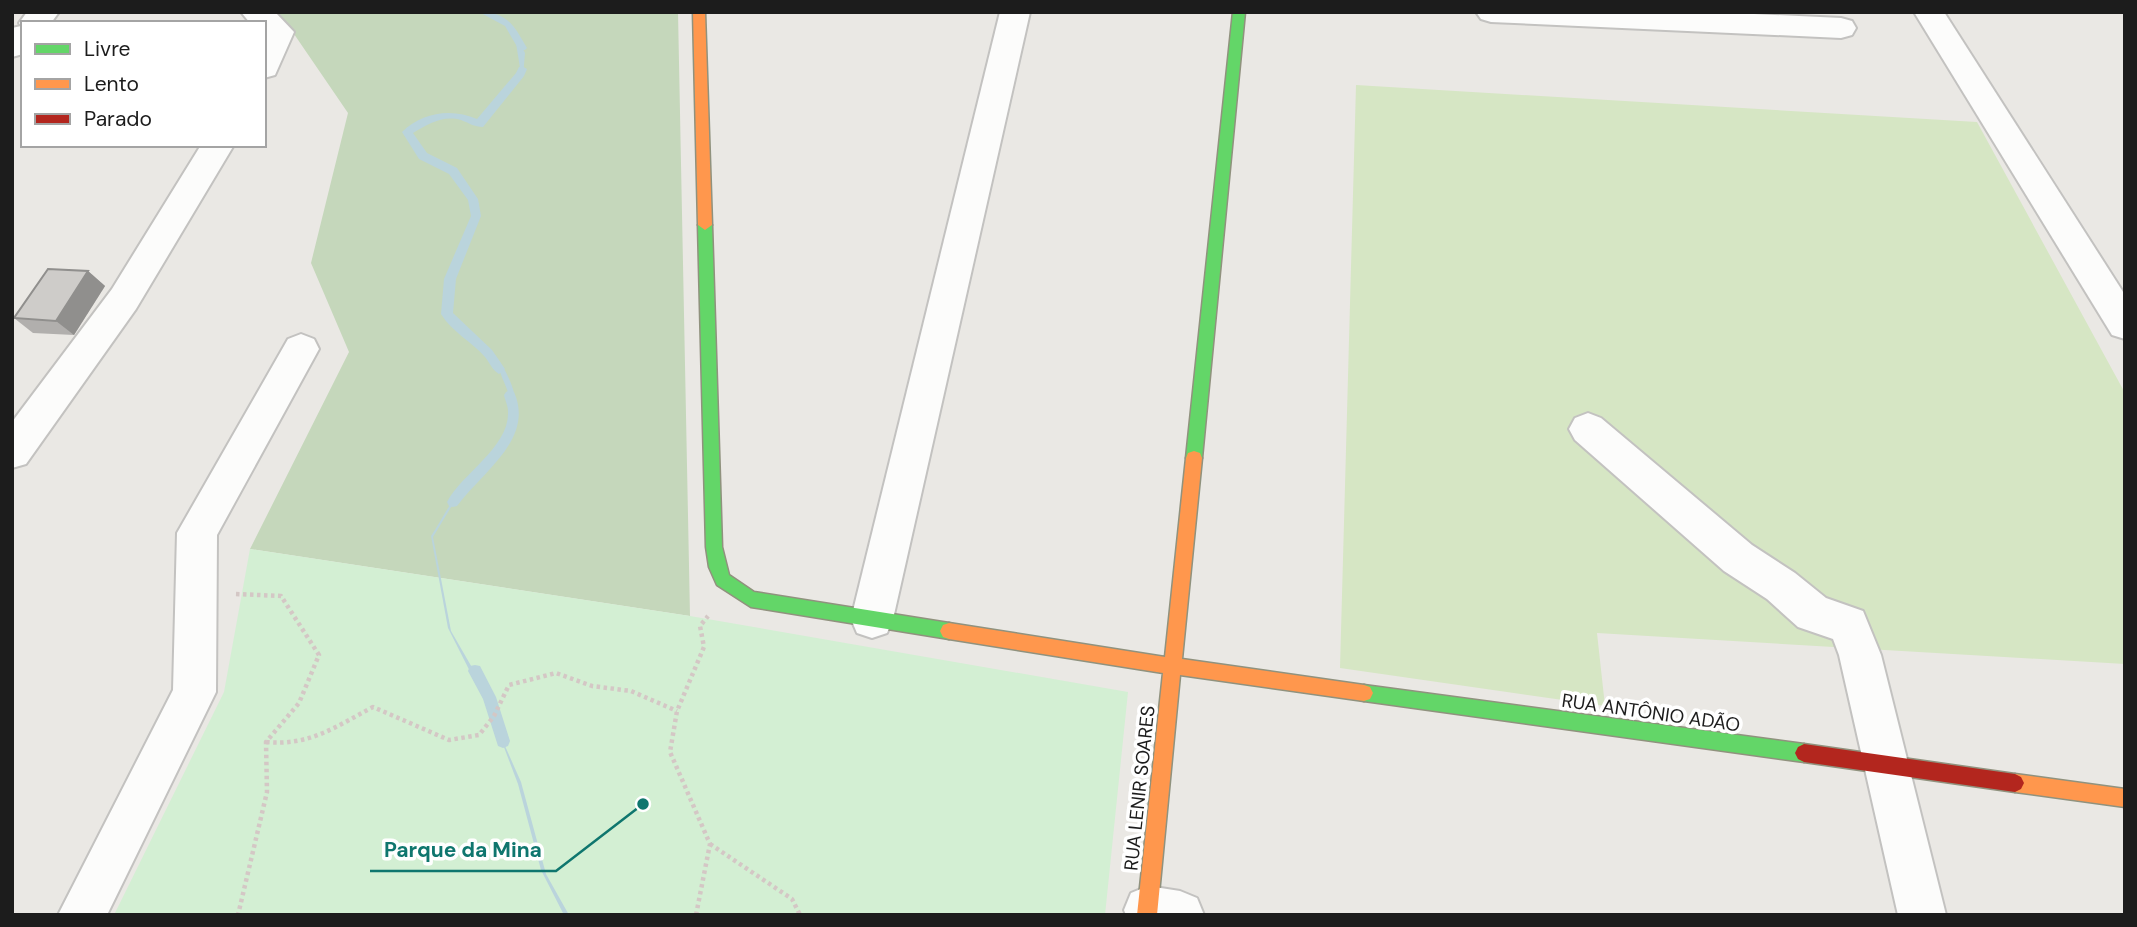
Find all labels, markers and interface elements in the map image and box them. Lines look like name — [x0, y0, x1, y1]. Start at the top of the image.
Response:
legend — [21, 21, 266, 147]
text: Livre — [84, 35, 131, 63]
text: Lento — [84, 70, 139, 98]
text: Parado — [84, 105, 152, 133]
street label: RUA ANTÔNIO ADÃO — [1560, 688, 1742, 737]
street label: RUA LENIR SOARES — [1118, 704, 1161, 872]
callout: Parque da Mina — [370, 829, 556, 871]
text: Parque da Mina — [384, 836, 542, 864]

